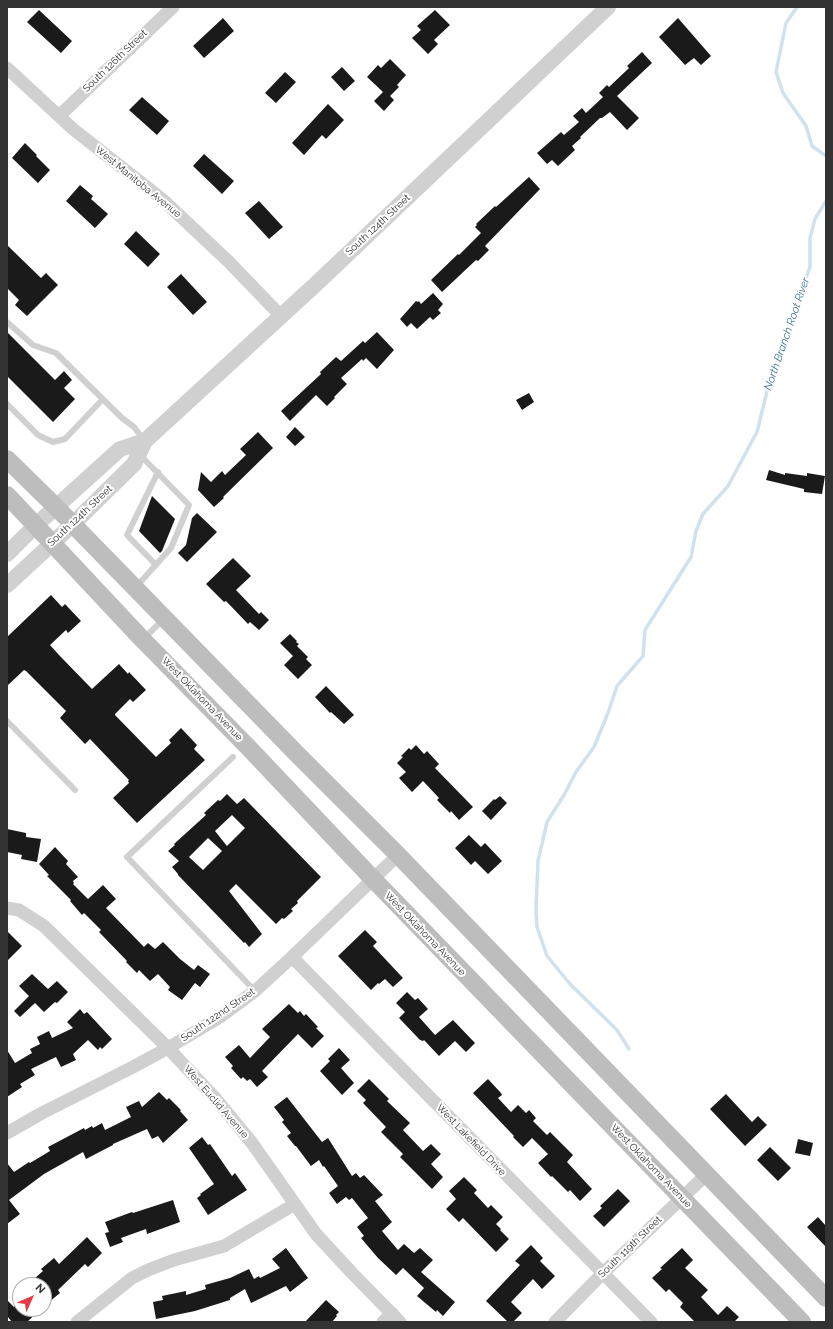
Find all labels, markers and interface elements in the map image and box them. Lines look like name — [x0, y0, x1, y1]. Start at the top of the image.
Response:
street label: South 126th Street — [80, 27, 150, 95]
street label: West Manitoba Avenue — [93, 144, 183, 220]
street label: South 124th Street — [343, 192, 413, 258]
water label: North Branch Root River — [762, 276, 812, 392]
street label: South 124th Street — [45, 483, 115, 549]
street label: West Oklahoma Avenue — [159, 655, 245, 743]
street label: West Oklahoma Avenue — [382, 890, 468, 978]
street label: South 122nd Street — [179, 986, 257, 1044]
street label: West Euclid Avenue — [181, 1063, 251, 1141]
street label: West Lakefield Drive — [434, 1102, 508, 1178]
street label: West Oklahoma Avenue — [608, 1122, 694, 1210]
street label: South 119th Street — [596, 1214, 664, 1280]
north arrow — [12, 1277, 52, 1317]
text: N — [33, 1281, 48, 1296]

